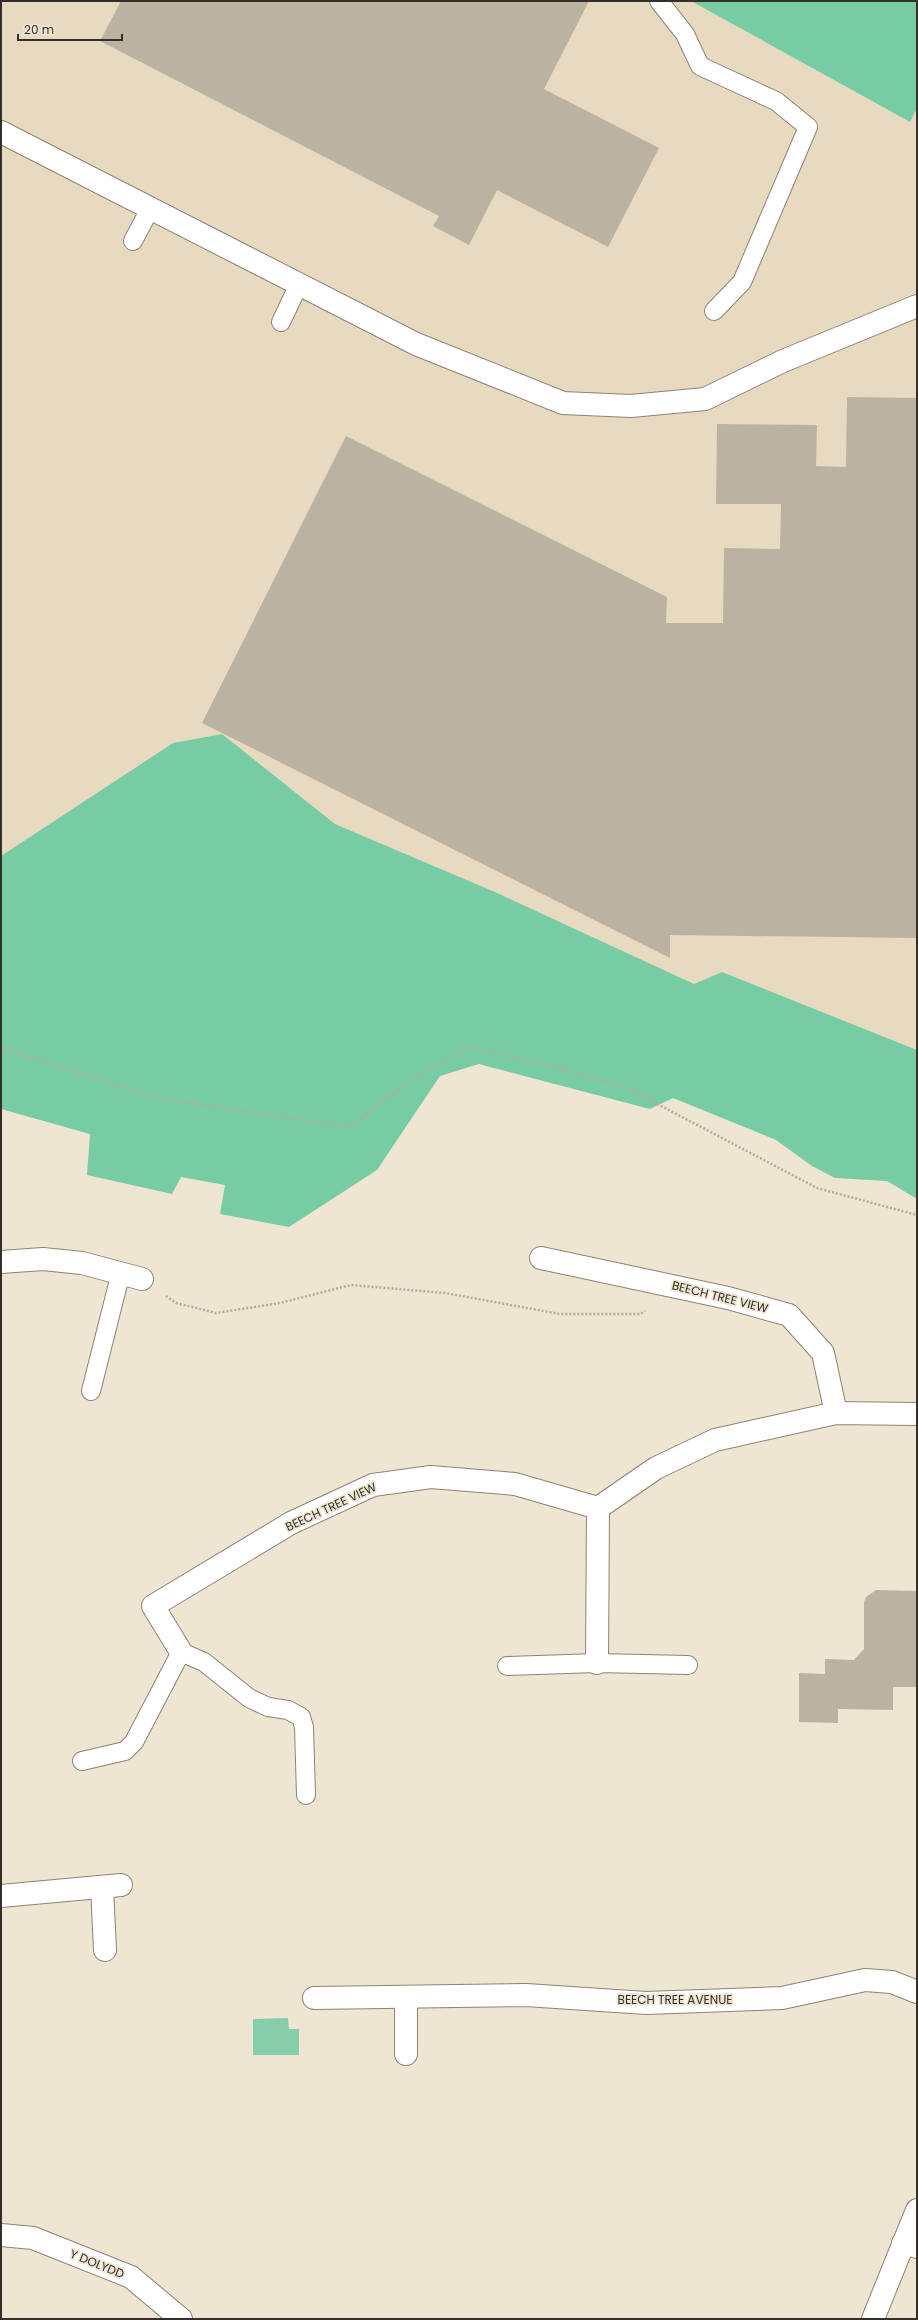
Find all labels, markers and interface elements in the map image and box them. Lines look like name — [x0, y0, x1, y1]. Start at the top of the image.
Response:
scale bar — [18, 16, 122, 42]
text: 20 m — [24, 21, 54, 38]
street label: BEECH TREE VIEW — [670, 1276, 770, 1317]
street label: BEECH TREE VIEW — [282, 1478, 379, 1535]
street label: BEECH TREE AVENUE — [618, 1991, 732, 2008]
street label: Y DOLYDD — [67, 2245, 127, 2282]

